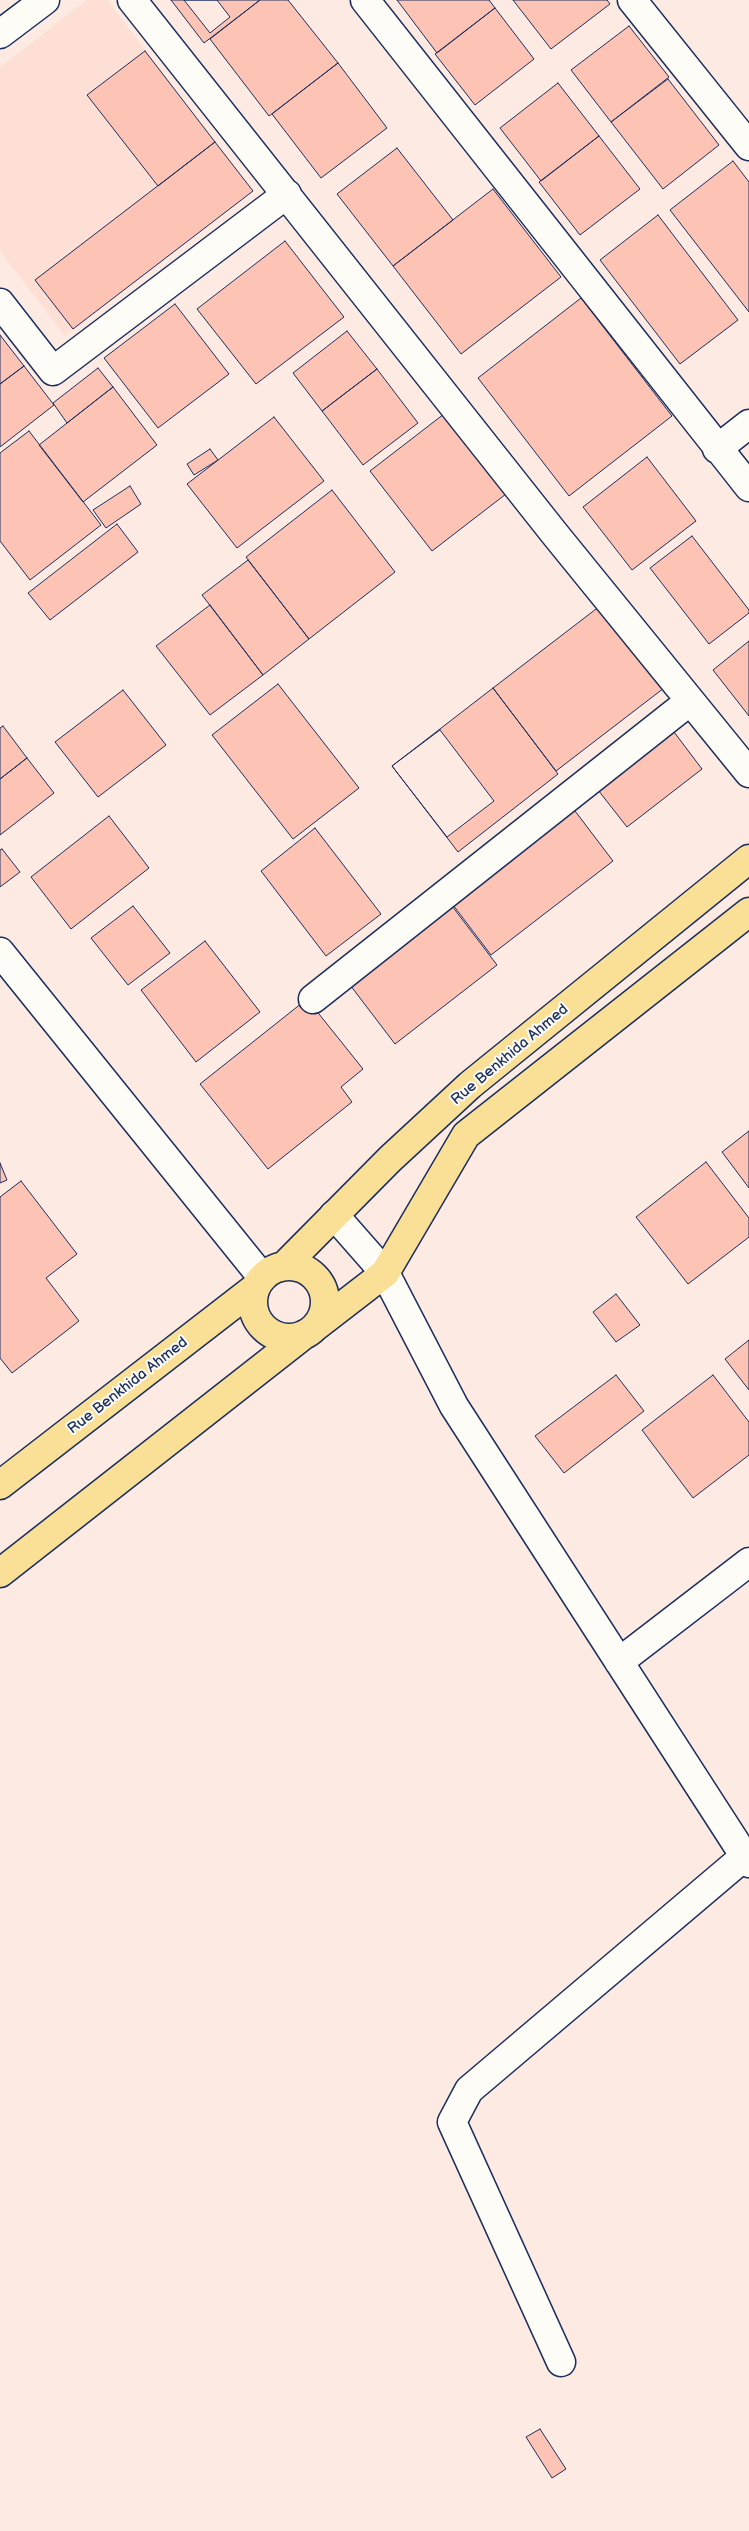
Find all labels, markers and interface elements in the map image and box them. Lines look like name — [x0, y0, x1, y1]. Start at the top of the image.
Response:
street label: Rue Benkhida Ahmed — [448, 1001, 572, 1109]
street label: Rue Benkhida Ahmed — [64, 1334, 192, 1438]

